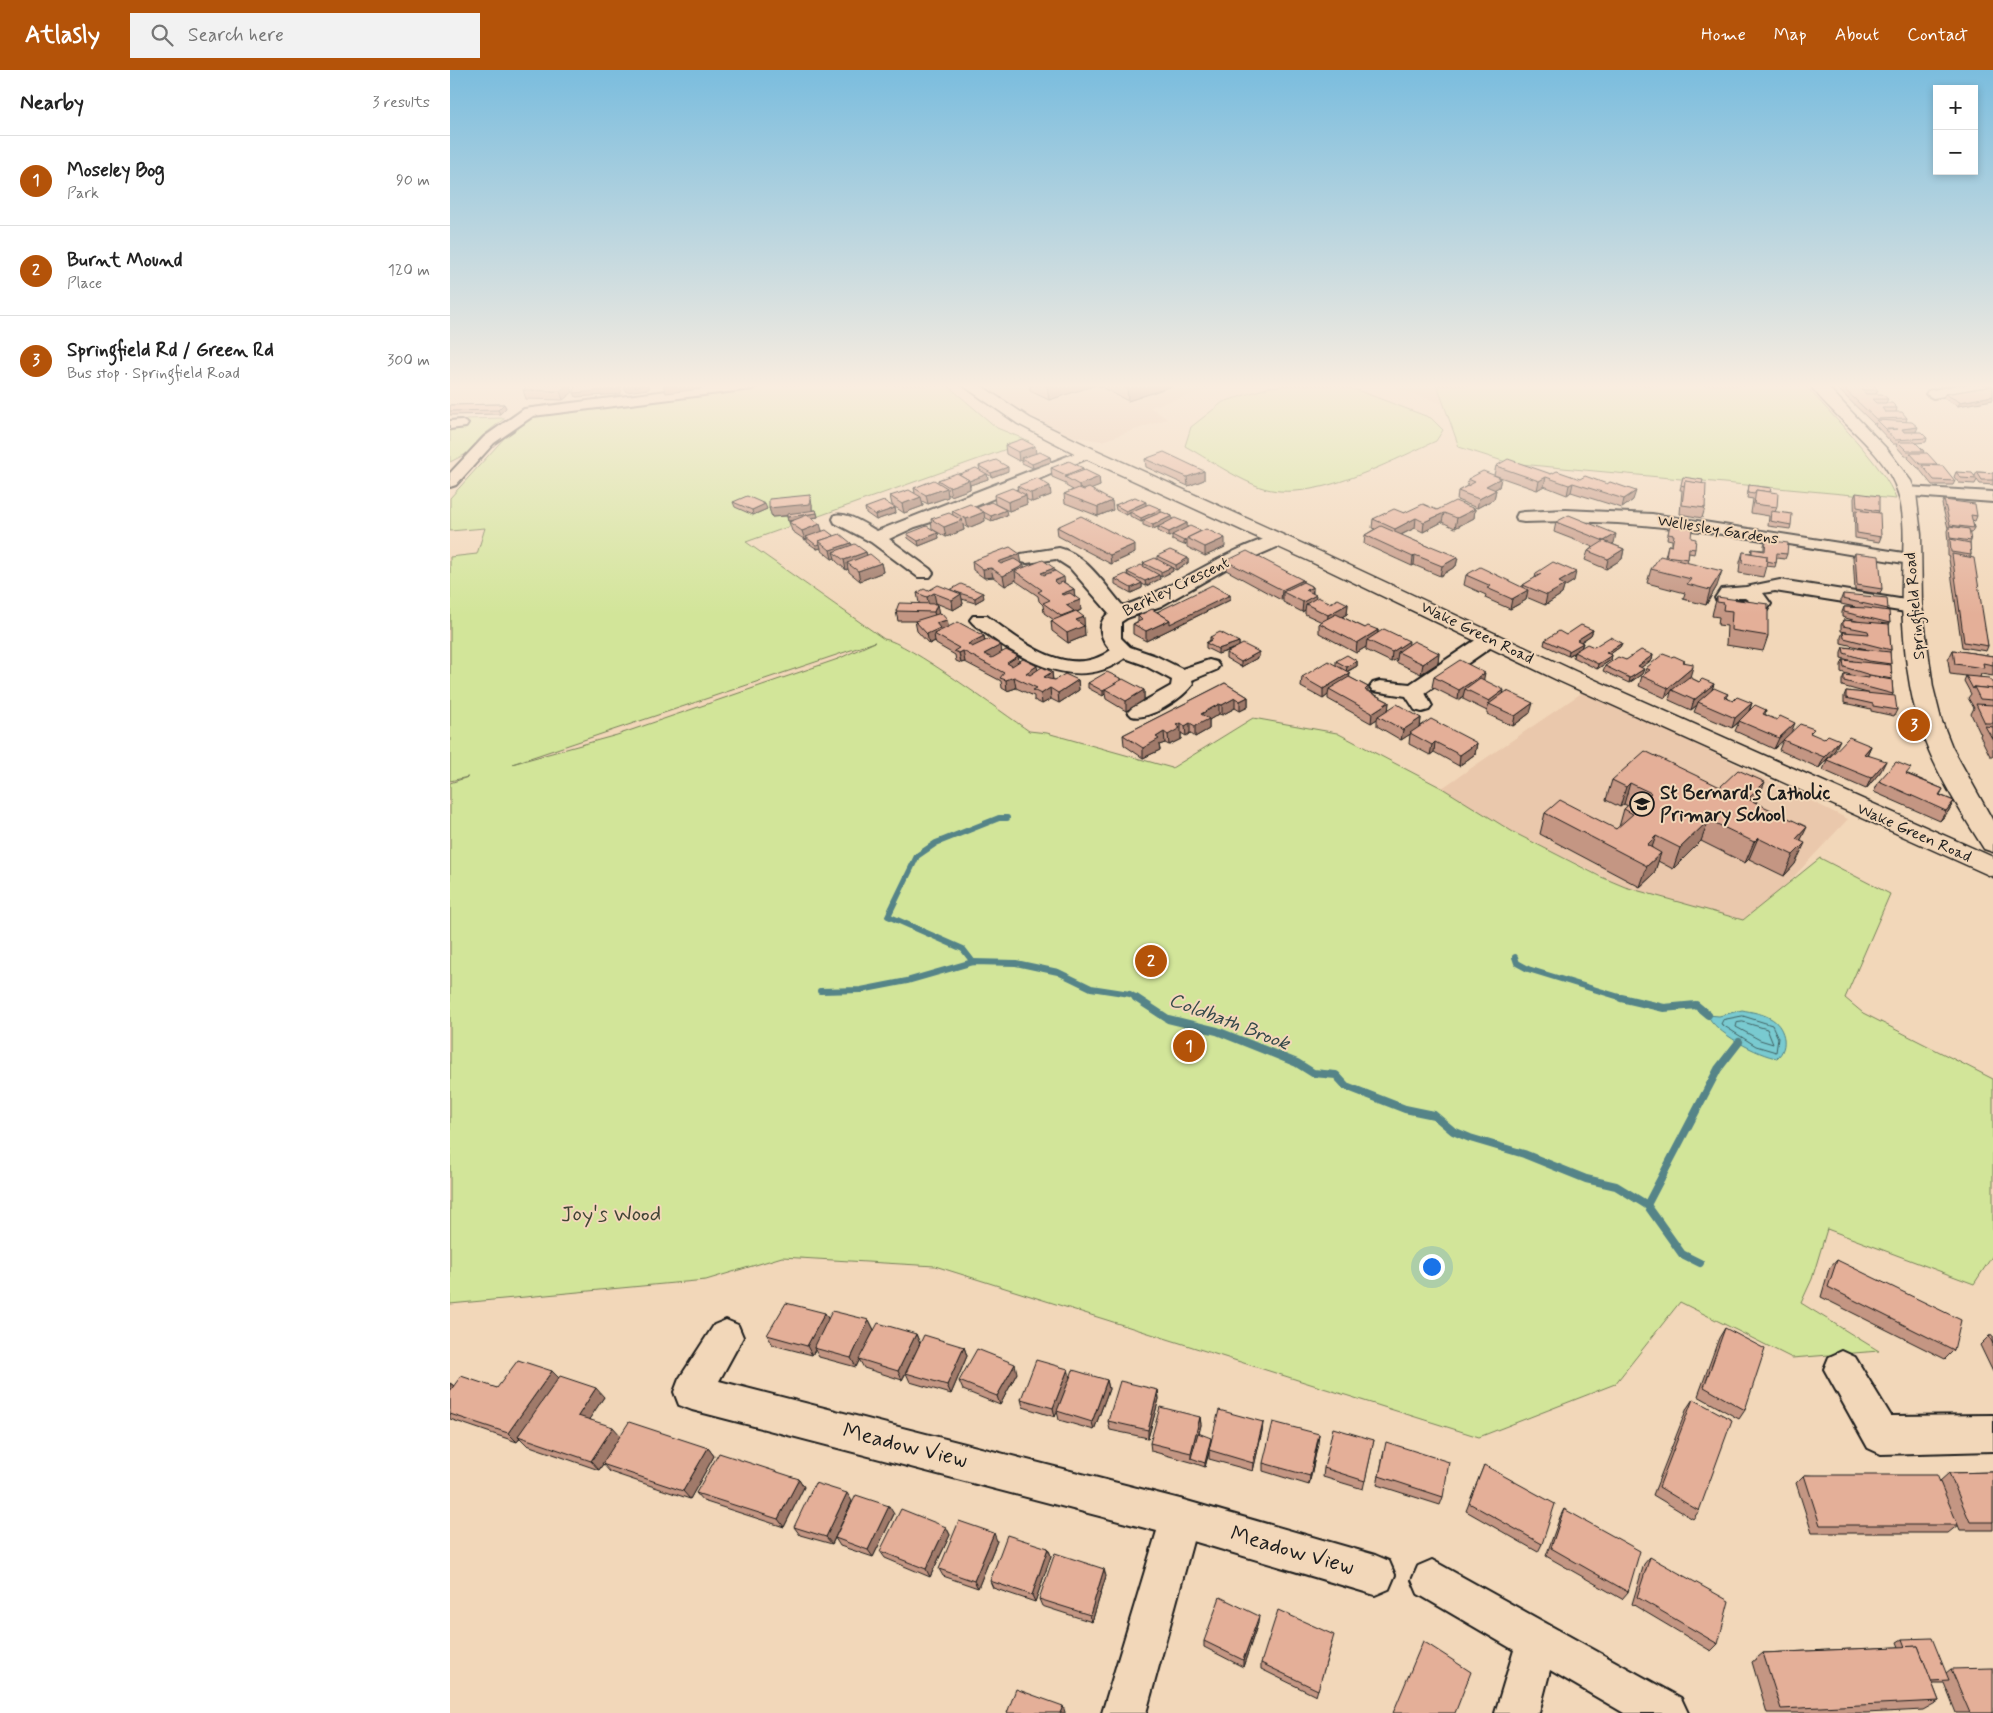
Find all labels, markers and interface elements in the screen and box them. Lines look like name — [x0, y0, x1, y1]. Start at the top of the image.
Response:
search box — [130, 13, 480, 58]
text: Atlasly — [25, 20, 100, 51]
icon: search — [148, 21, 176, 49]
text: Search here — [188, 23, 284, 48]
text: Home — [1701, 23, 1746, 47]
text: Map — [1774, 23, 1807, 47]
text: About — [1835, 23, 1879, 47]
text: Contact — [1907, 23, 1968, 47]
map controls — [1933, 85, 1978, 175]
button: + — [1933, 85, 1978, 130]
text: Nearby — [20, 89, 84, 117]
text: 3 results — [372, 92, 430, 113]
button: − — [1933, 130, 1978, 175]
text: Moseley Bog — [67, 158, 165, 183]
text: 1 — [32, 170, 40, 191]
text: 90 m — [396, 170, 430, 191]
text: Park — [67, 183, 99, 204]
text: Burnt Mound — [67, 248, 183, 273]
text: 2 — [32, 260, 40, 281]
text: 120 m — [388, 260, 430, 281]
text: Place — [67, 273, 102, 294]
text: Springfield Rd / Green Rd — [67, 338, 274, 363]
text: 3 — [32, 350, 40, 371]
text: 300 m — [387, 350, 430, 371]
text: Bus stop · Springfield Road — [67, 363, 240, 384]
street label: Wellesley Gardens — [1656, 510, 1780, 550]
street label: Springfield Road — [1900, 551, 1931, 661]
street label: Berkley Crescent — [1119, 552, 1233, 622]
street label: Wake Green Road — [1417, 597, 1537, 669]
pin: 3 — [1898, 706, 1930, 744]
place label: St Bernard's Catholic Primary School — [1660, 781, 1830, 828]
school or university icon: St Bernard's Catholic Primary School — [1629, 791, 1655, 817]
street label: Wake Green Road — [1854, 798, 1974, 868]
pin: 2 — [1135, 942, 1167, 980]
water label: Coldbath Brook — [1165, 987, 1295, 1058]
pin: 1 — [1173, 1027, 1205, 1065]
park label: Joy's Wood — [561, 1201, 661, 1229]
your location — [1419, 1254, 1445, 1280]
street label: Meadow View — [840, 1417, 970, 1475]
street label: Meadow View — [1227, 1520, 1357, 1582]

